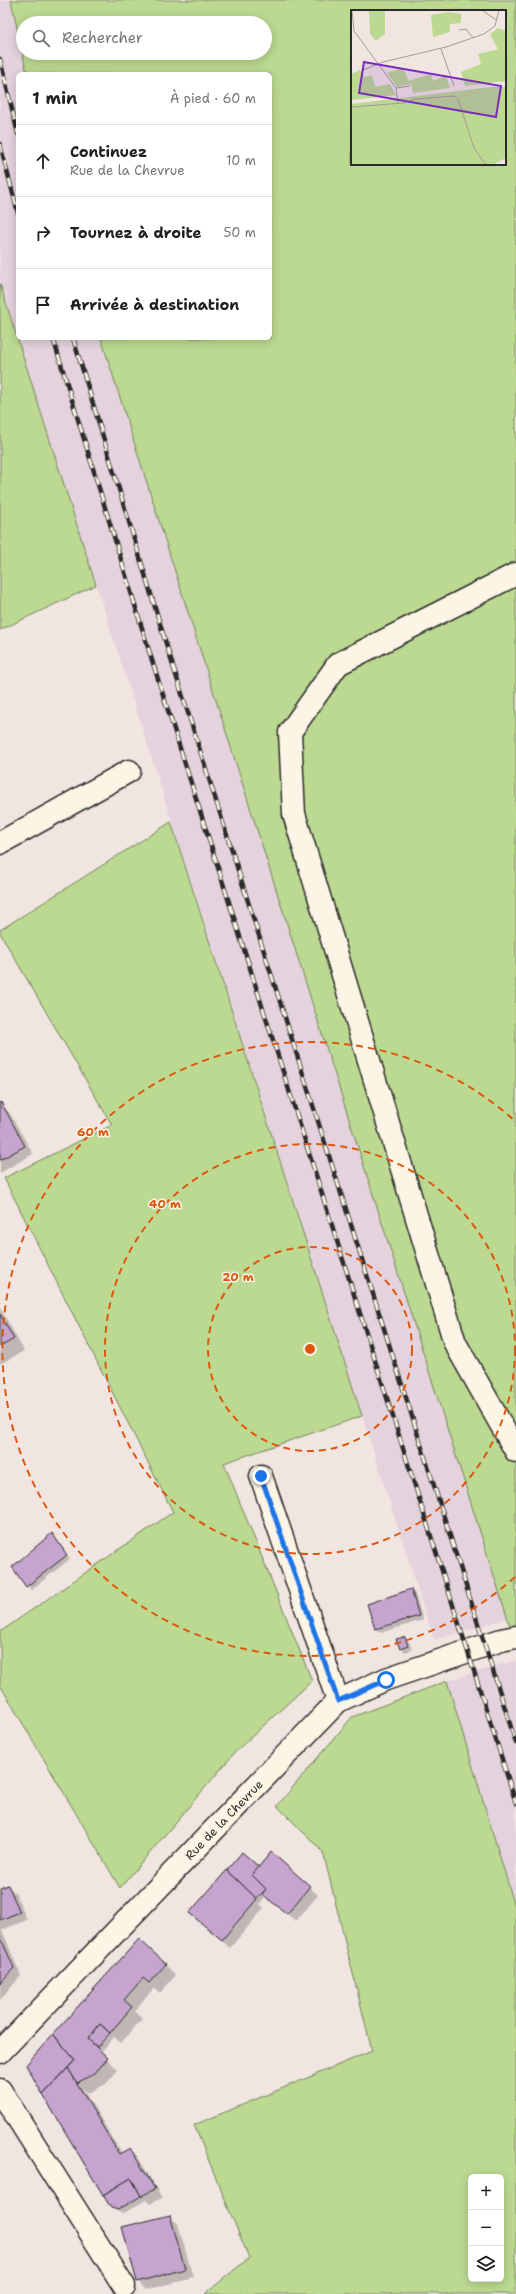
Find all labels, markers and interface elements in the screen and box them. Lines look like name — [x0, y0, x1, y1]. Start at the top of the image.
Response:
inset map — [351, 10, 506, 165]
search box — [16, 16, 272, 60]
icon: search — [30, 27, 52, 49]
text: Rechercher — [62, 28, 143, 48]
text: 1 min — [32, 87, 77, 109]
text: À pied · 60 m — [170, 90, 256, 107]
text: Continuez — [70, 142, 147, 162]
icon: ahead — [32, 150, 54, 172]
text: 10 m — [226, 152, 256, 169]
text: Rue de la Chevrue — [70, 162, 185, 179]
icon: right — [32, 222, 54, 244]
text: Tournez à droite — [70, 223, 202, 243]
text: 50 m — [223, 224, 256, 241]
icon: arrive — [32, 294, 54, 316]
text: Arrivée à destination — [70, 295, 239, 315]
text: 60 m — [77, 1124, 109, 1140]
text: 40 m — [149, 1196, 181, 1212]
text: 20 m — [222, 1269, 254, 1285]
centre of rings — [303, 1342, 317, 1356]
route end — [252, 1467, 270, 1485]
route start — [377, 1671, 395, 1689]
street label: Rue de la Chevrue — [182, 1776, 267, 1864]
map controls — [468, 2174, 504, 2282]
button: + — [468, 2174, 504, 2210]
button: − — [468, 2210, 504, 2246]
button: layers — [468, 2246, 504, 2282]

